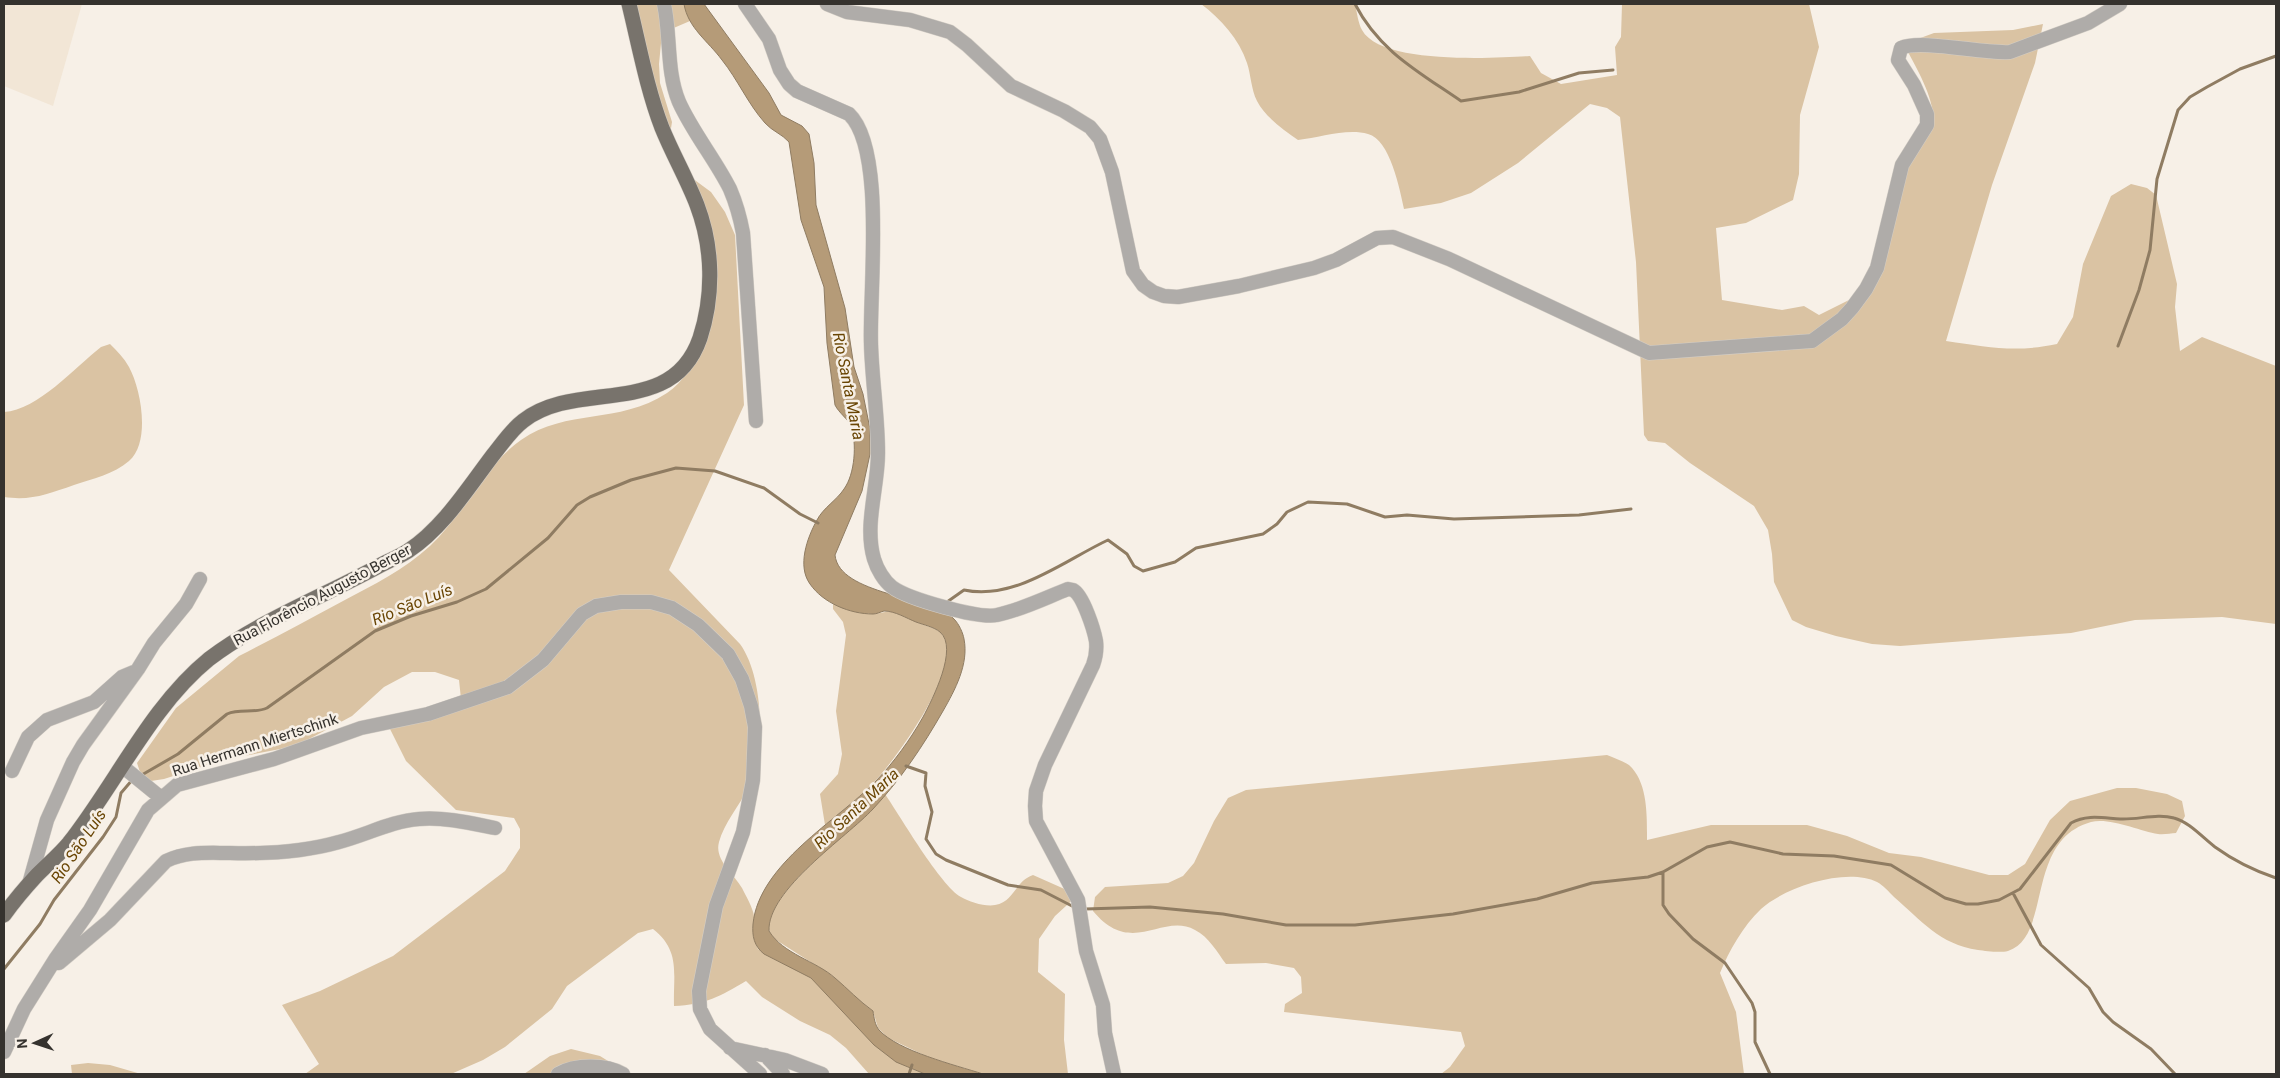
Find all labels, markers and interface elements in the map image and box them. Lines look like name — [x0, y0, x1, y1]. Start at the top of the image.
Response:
water label: Rio Santa Maria — [829, 331, 868, 442]
street label: Rua Florêncio Augusto Berger — [230, 541, 414, 649]
water label: Rio São Luís — [369, 580, 455, 629]
street label: Rua Hermann Miertschink — [170, 710, 341, 780]
water label: Rio Santa Maria — [810, 764, 903, 853]
water label: Rio São Luís — [47, 806, 110, 887]
north arrow — [10, 1018, 60, 1068]
text: N — [14, 1038, 30, 1049]

